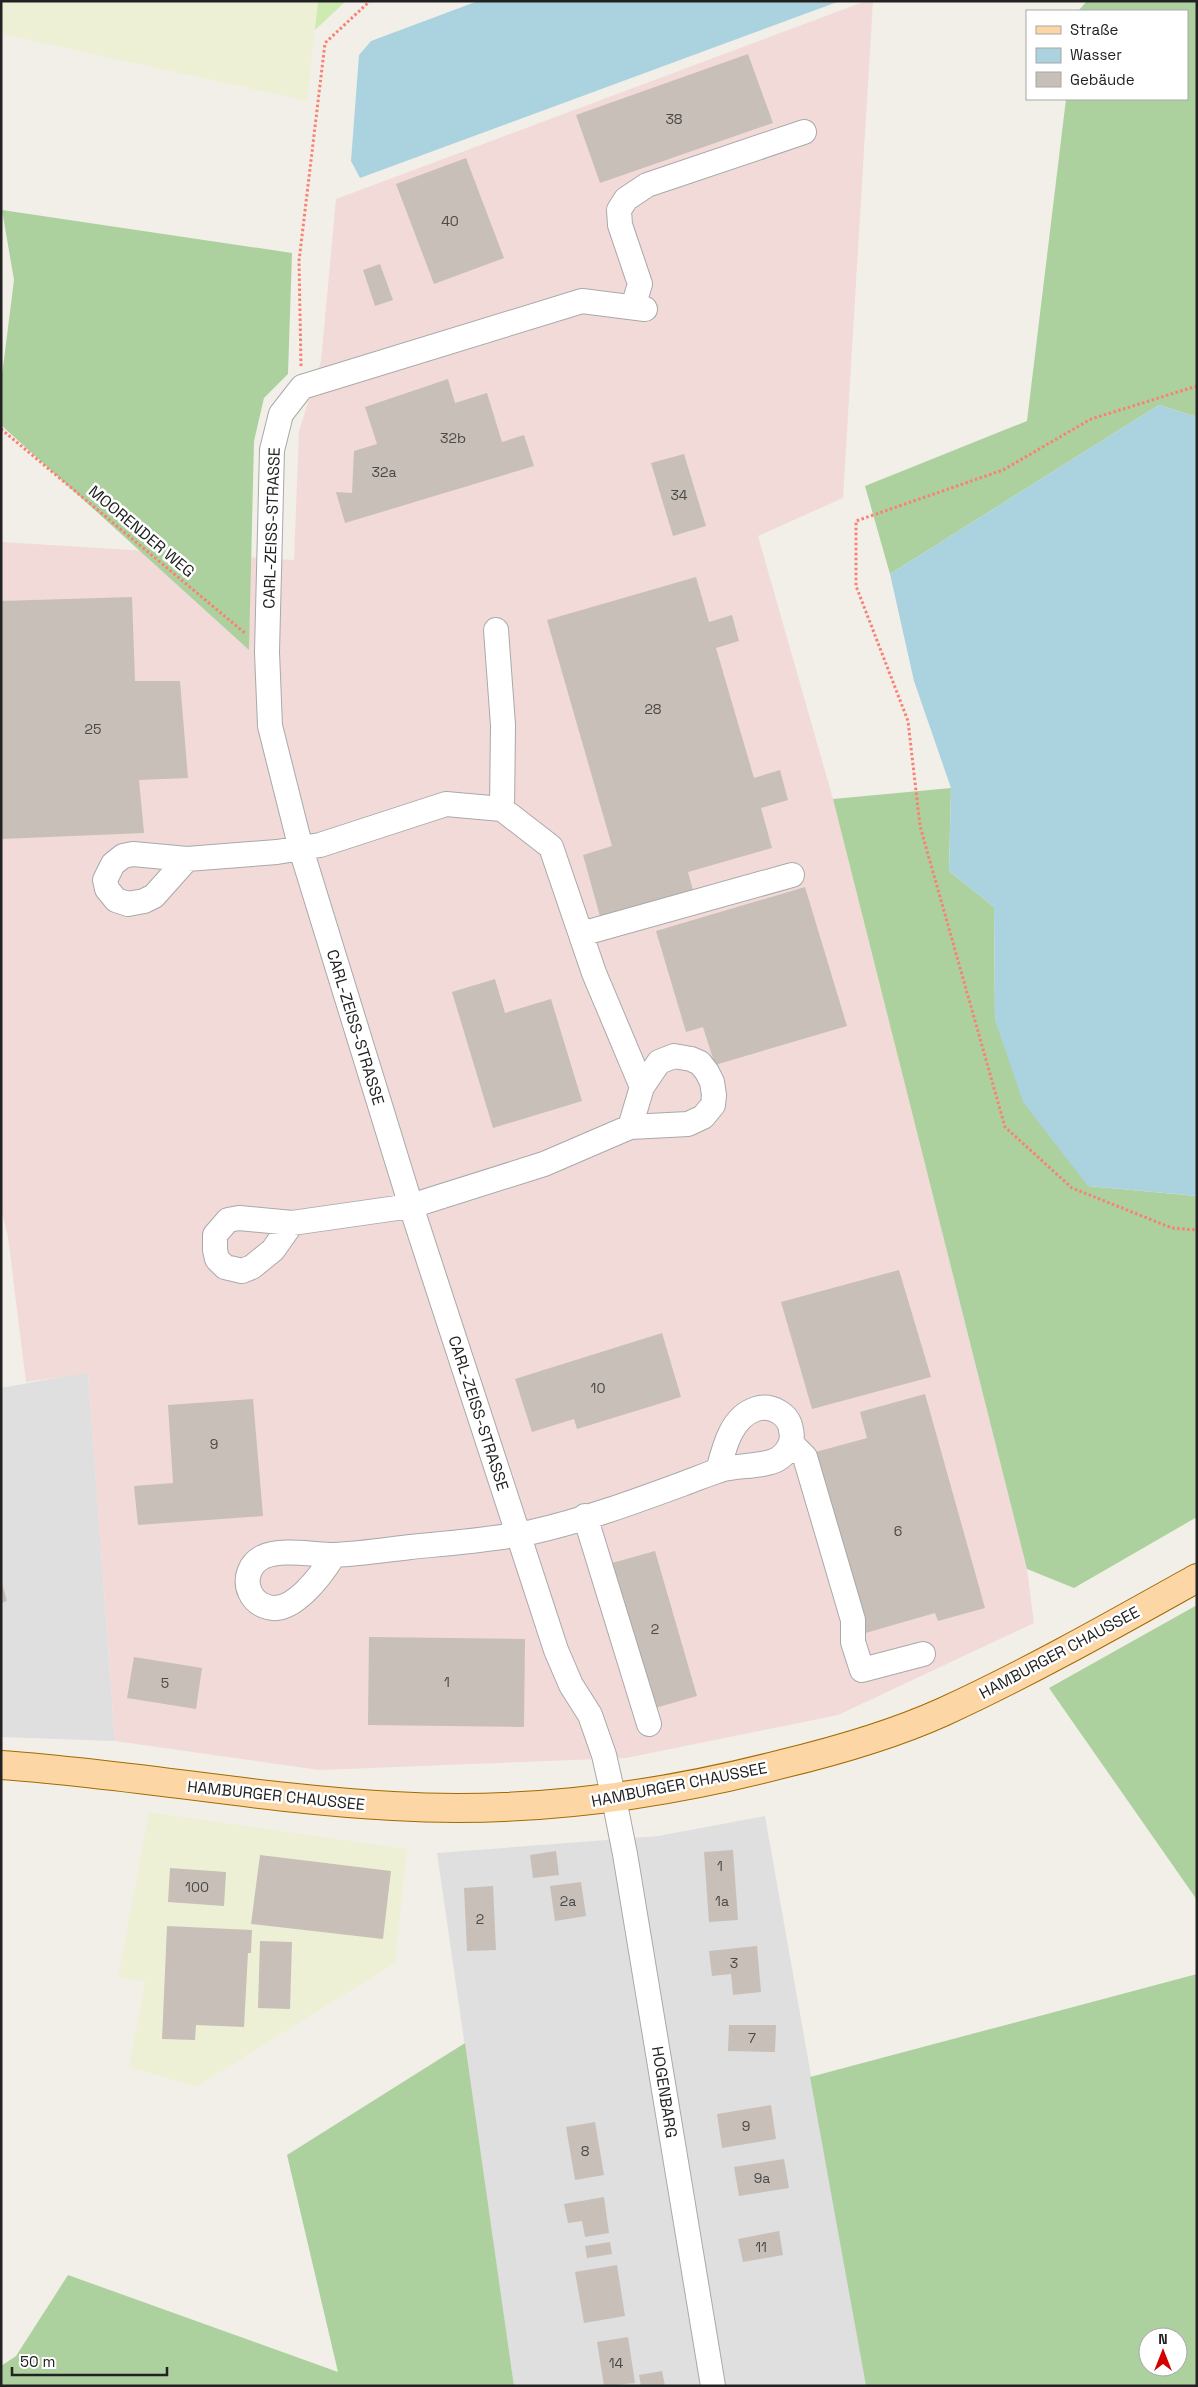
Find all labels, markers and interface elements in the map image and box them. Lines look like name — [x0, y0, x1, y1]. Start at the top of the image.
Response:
legend — [1026, 10, 1188, 100]
text: Straße — [1070, 20, 1119, 39]
text: Wasser — [1070, 45, 1122, 64]
text: Gebäude — [1070, 70, 1135, 89]
house number: 38 — [665, 110, 683, 128]
house number: 40 — [441, 212, 459, 230]
house number: 32b — [440, 429, 466, 447]
street label: CARL-ZEISS-STRASSE — [258, 447, 285, 609]
house number: 32a — [372, 463, 396, 481]
street label: MOORENDER WEG — [84, 481, 199, 582]
house number: 34 — [670, 486, 688, 504]
house number: 28 — [644, 700, 662, 718]
house number: 25 — [85, 720, 101, 738]
street label: CARL-ZEISS-STRASSE — [322, 947, 389, 1108]
street label: CARL-ZEISS-STRASSE — [444, 1333, 513, 1493]
house number: 10 — [591, 1379, 605, 1397]
house number: 9 — [210, 1435, 218, 1453]
house number: 6 — [894, 1522, 902, 1540]
street label: HAMBURGER CHAUSSEE — [976, 1601, 1143, 1704]
house number: 2 — [651, 1620, 659, 1638]
house number: 1 — [444, 1673, 450, 1691]
house number: 5 — [161, 1674, 169, 1692]
street label: HAMBURGER CHAUSSEE — [590, 1757, 769, 1812]
street label: HAMBURGER CHAUSSEE — [186, 1776, 366, 1815]
house number: 1 — [717, 1857, 723, 1875]
house number: 100 — [185, 1878, 209, 1896]
house number: 2a — [560, 1892, 576, 1910]
house number: 1a — [715, 1892, 729, 1910]
house number: 2 — [476, 1910, 484, 1928]
house number: 3 — [730, 1954, 738, 1972]
house number: 7 — [748, 2029, 756, 2047]
street label: HOGENBARG — [647, 2045, 682, 2139]
house number: 9 — [742, 2117, 750, 2135]
house number: 8 — [581, 2142, 590, 2160]
house number: 9a — [754, 2169, 770, 2187]
house number: 11 — [755, 2238, 767, 2256]
north arrow — [1138, 2327, 1188, 2377]
text: N — [1158, 2330, 1168, 2348]
scale bar — [12, 2344, 168, 2376]
text: 50 m — [20, 2352, 55, 2371]
house number: 14 — [609, 2354, 624, 2372]

